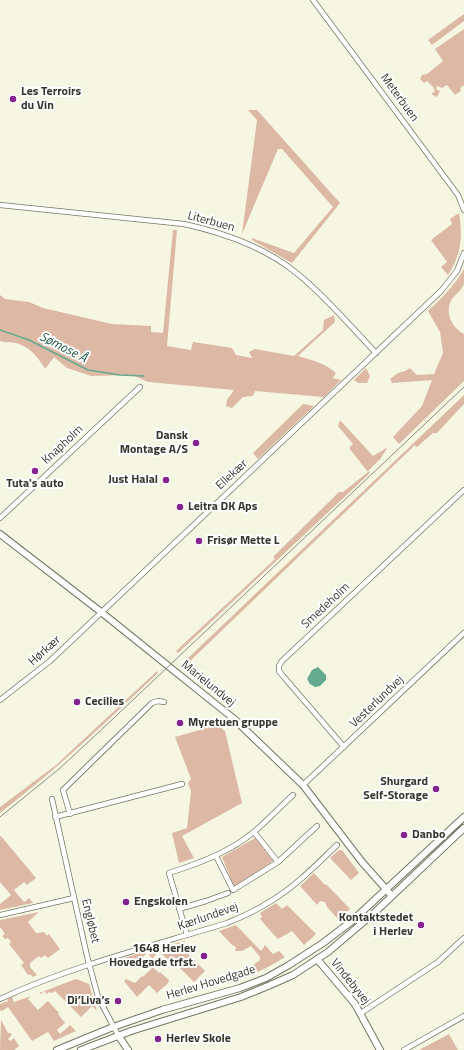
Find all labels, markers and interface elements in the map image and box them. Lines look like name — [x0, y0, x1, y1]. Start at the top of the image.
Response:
street label: Meterbuen — [377, 71, 421, 125]
place label: Les Terroirs du Vin — [21, 85, 81, 113]
marker: Les Terroirs du Vin — [8, 94, 18, 104]
street label: Literbuen — [186, 209, 236, 235]
water label: Sømose Å — [37, 329, 89, 367]
street label: Knapholm — [39, 422, 87, 468]
place label: Dansk Montage A/S — [120, 429, 188, 457]
marker: Dansk Montage A/S — [191, 438, 201, 448]
street label: Ellekær — [213, 457, 251, 493]
marker: Tuta's auto — [30, 466, 40, 476]
place label: Just Halal — [108, 473, 158, 487]
marker: Just Halal — [161, 475, 171, 485]
place label: Tuta's auto — [6, 477, 64, 491]
place label: Leitra DK Aps — [188, 500, 257, 514]
marker: Leitra DK Aps — [175, 502, 185, 512]
place label: Frisør Mette L — [207, 534, 279, 548]
marker: Frisør Mette L — [194, 536, 204, 546]
street label: Smedeholm — [299, 580, 353, 632]
street label: Hørkær — [26, 633, 64, 669]
street label: Marielundvej — [178, 658, 238, 710]
street label: Vesterlundvej — [347, 673, 407, 731]
place label: Cecilies — [85, 695, 124, 709]
marker: Cecilies — [72, 697, 82, 707]
place label: Myretuen gruppe — [188, 716, 278, 730]
marker: Myretuen gruppe — [175, 718, 185, 728]
place label: Shurgard Self-Storage — [363, 775, 428, 803]
marker: Shurgard Self-Storage — [431, 784, 441, 794]
place label: Danbo — [412, 828, 445, 842]
marker: Danbo — [399, 830, 409, 840]
place label: Engskolen — [134, 895, 188, 909]
marker: Engskolen — [121, 897, 131, 907]
street label: Engløbet — [78, 898, 102, 944]
street label: Kærlundevej — [176, 900, 240, 934]
place label: Kontaktstedet i Herlev — [339, 911, 413, 939]
marker: Kontaktstedet i Herlev — [416, 920, 426, 930]
place label: 1648 Herlev Hovedgade trfst. — [109, 942, 196, 970]
marker: 1648 Herlev Hovedgade trfst. — [199, 951, 209, 961]
street label: Vindebyvej — [327, 956, 373, 1008]
street label: Herlev Hovedgade — [165, 963, 257, 1003]
place label: Di’Liva’s — [67, 994, 110, 1008]
marker: Di’Liva’s — [113, 996, 123, 1006]
place label: Herlev Skole — [166, 1032, 231, 1046]
marker: Herlev Skole — [153, 1034, 163, 1044]

